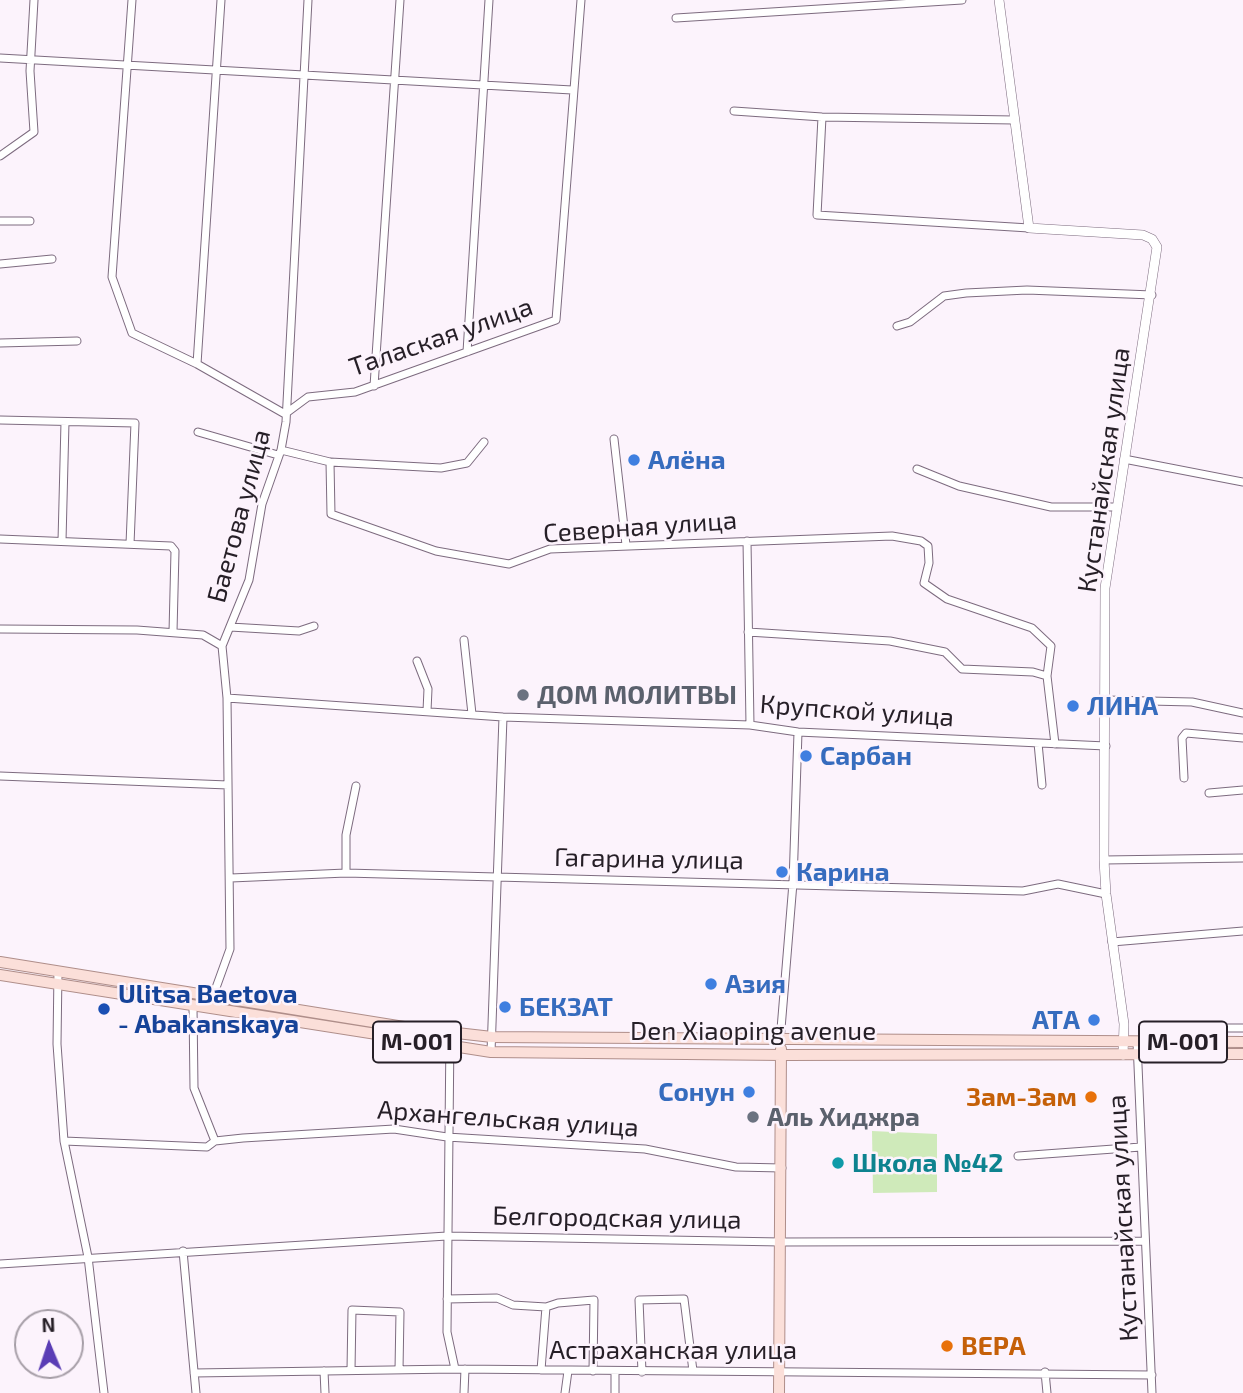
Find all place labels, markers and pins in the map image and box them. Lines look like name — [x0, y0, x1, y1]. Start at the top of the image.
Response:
place label: Алёна — [648, 444, 726, 476]
marker: Алёна — [626, 452, 642, 468]
place label: ДОМ МОЛИТВЫ — [537, 679, 737, 711]
marker: ДОМ МОЛИТВЫ — [515, 687, 531, 703]
place label: ЛИНА — [1087, 690, 1158, 722]
marker: ЛИНА — [1065, 698, 1081, 714]
place label: Сарбан — [820, 740, 912, 772]
marker: Сарбан — [798, 748, 814, 764]
place label: Карина — [796, 856, 890, 888]
marker: Карина — [774, 864, 790, 880]
place label: Азия — [725, 968, 786, 1000]
marker: Азия — [703, 976, 719, 992]
place label: Ulitsa Baetova - Abakanskaya — [118, 978, 299, 1040]
place label: БЕКЗАТ — [519, 991, 613, 1023]
marker: БЕКЗАТ — [497, 999, 513, 1015]
marker: Ulitsa Baetova - Abakanskaya — [96, 1001, 112, 1017]
place label: АТА — [1032, 1004, 1080, 1036]
marker: АТА — [1086, 1012, 1102, 1028]
place label: Сонун — [658, 1076, 735, 1108]
place label: Зам-Зам — [966, 1081, 1077, 1113]
marker: Сонун — [741, 1084, 757, 1100]
marker: Зам-Зам — [1083, 1089, 1099, 1105]
place label: Аль Хиджра — [767, 1101, 920, 1133]
marker: Аль Хиджра — [745, 1109, 761, 1125]
place label: Школа №42 — [852, 1147, 1003, 1179]
marker: Школа №42 — [830, 1155, 846, 1171]
place label: ВЕРА — [961, 1330, 1026, 1362]
marker: ВЕРА — [939, 1338, 955, 1354]

